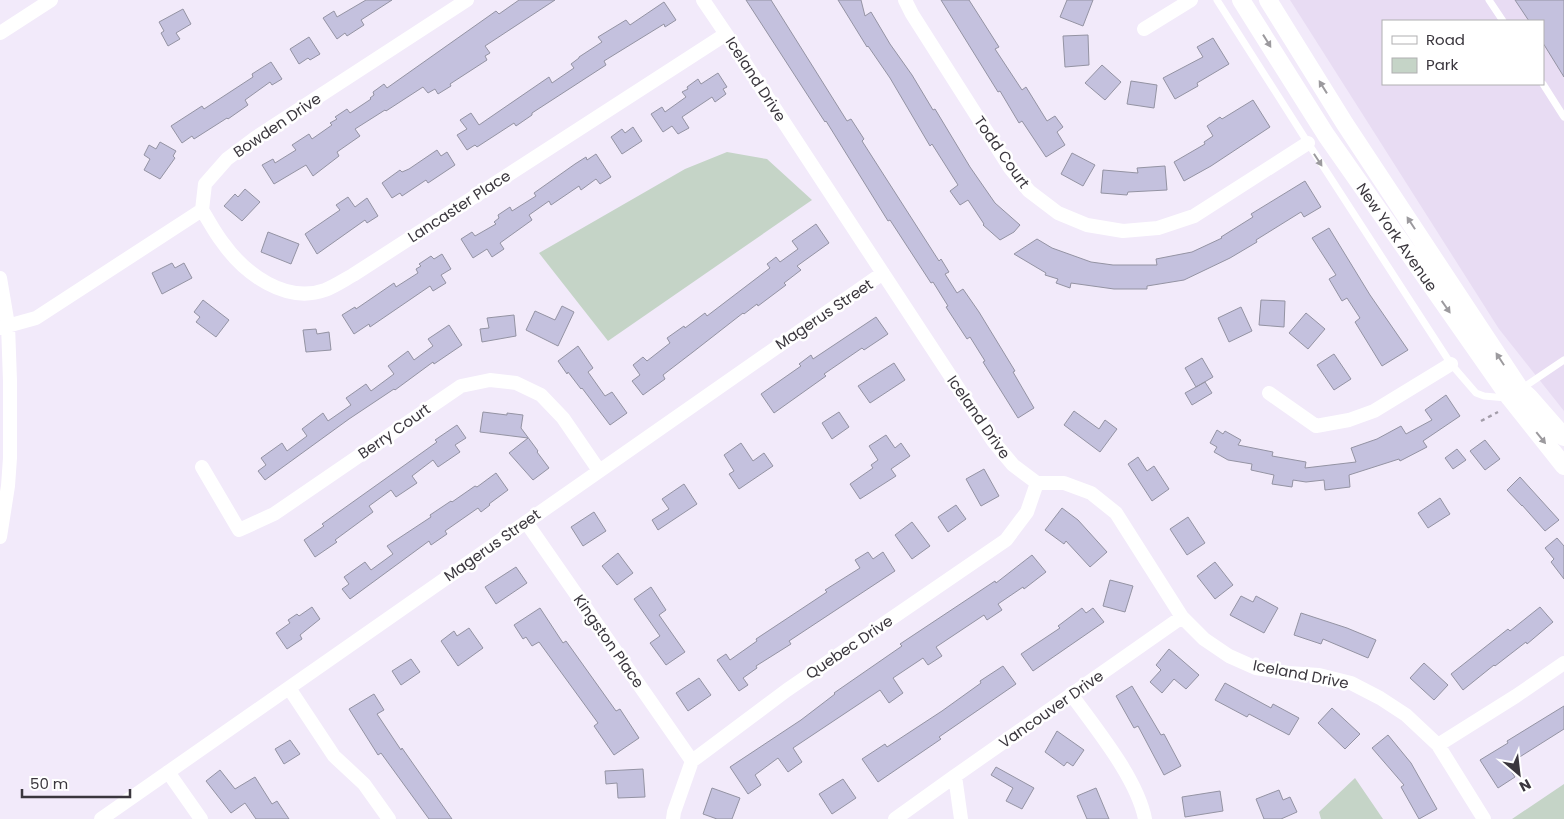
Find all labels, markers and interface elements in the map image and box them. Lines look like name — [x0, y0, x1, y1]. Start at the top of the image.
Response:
legend — [1382, 20, 1544, 85]
text: Road — [1426, 29, 1465, 50]
street label: Iceland Drive — [721, 32, 791, 126]
one-way arrow — [1263, 35, 1272, 48]
text: Park — [1426, 54, 1458, 75]
one-way arrow — [1318, 80, 1327, 93]
street label: Bowden Drive — [229, 88, 325, 162]
street label: Todd Court — [969, 112, 1035, 192]
one-way arrow — [1314, 153, 1323, 166]
street label: Lancaster Place — [404, 165, 514, 247]
street label: New York Avenue — [1352, 178, 1442, 296]
one-way arrow — [1406, 217, 1415, 230]
street label: Magerus Street — [771, 274, 877, 354]
one-way arrow — [1441, 300, 1451, 314]
one-way arrow — [1495, 352, 1505, 366]
street label: Iceland Drive — [942, 371, 1016, 463]
street label: Berry Court — [354, 398, 434, 464]
one-way arrow — [1536, 431, 1547, 444]
street label: Magerus Street — [440, 504, 544, 586]
street label: Kingston Place — [569, 590, 649, 692]
street label: Quebec Drive — [801, 610, 897, 684]
street label: Iceland Drive — [1251, 654, 1351, 694]
street label: Vancouver Drive — [995, 665, 1107, 753]
north arrow — [1494, 749, 1544, 799]
scale bar — [22, 766, 130, 798]
text: 50 m — [30, 773, 68, 794]
text: N — [1516, 774, 1534, 797]

